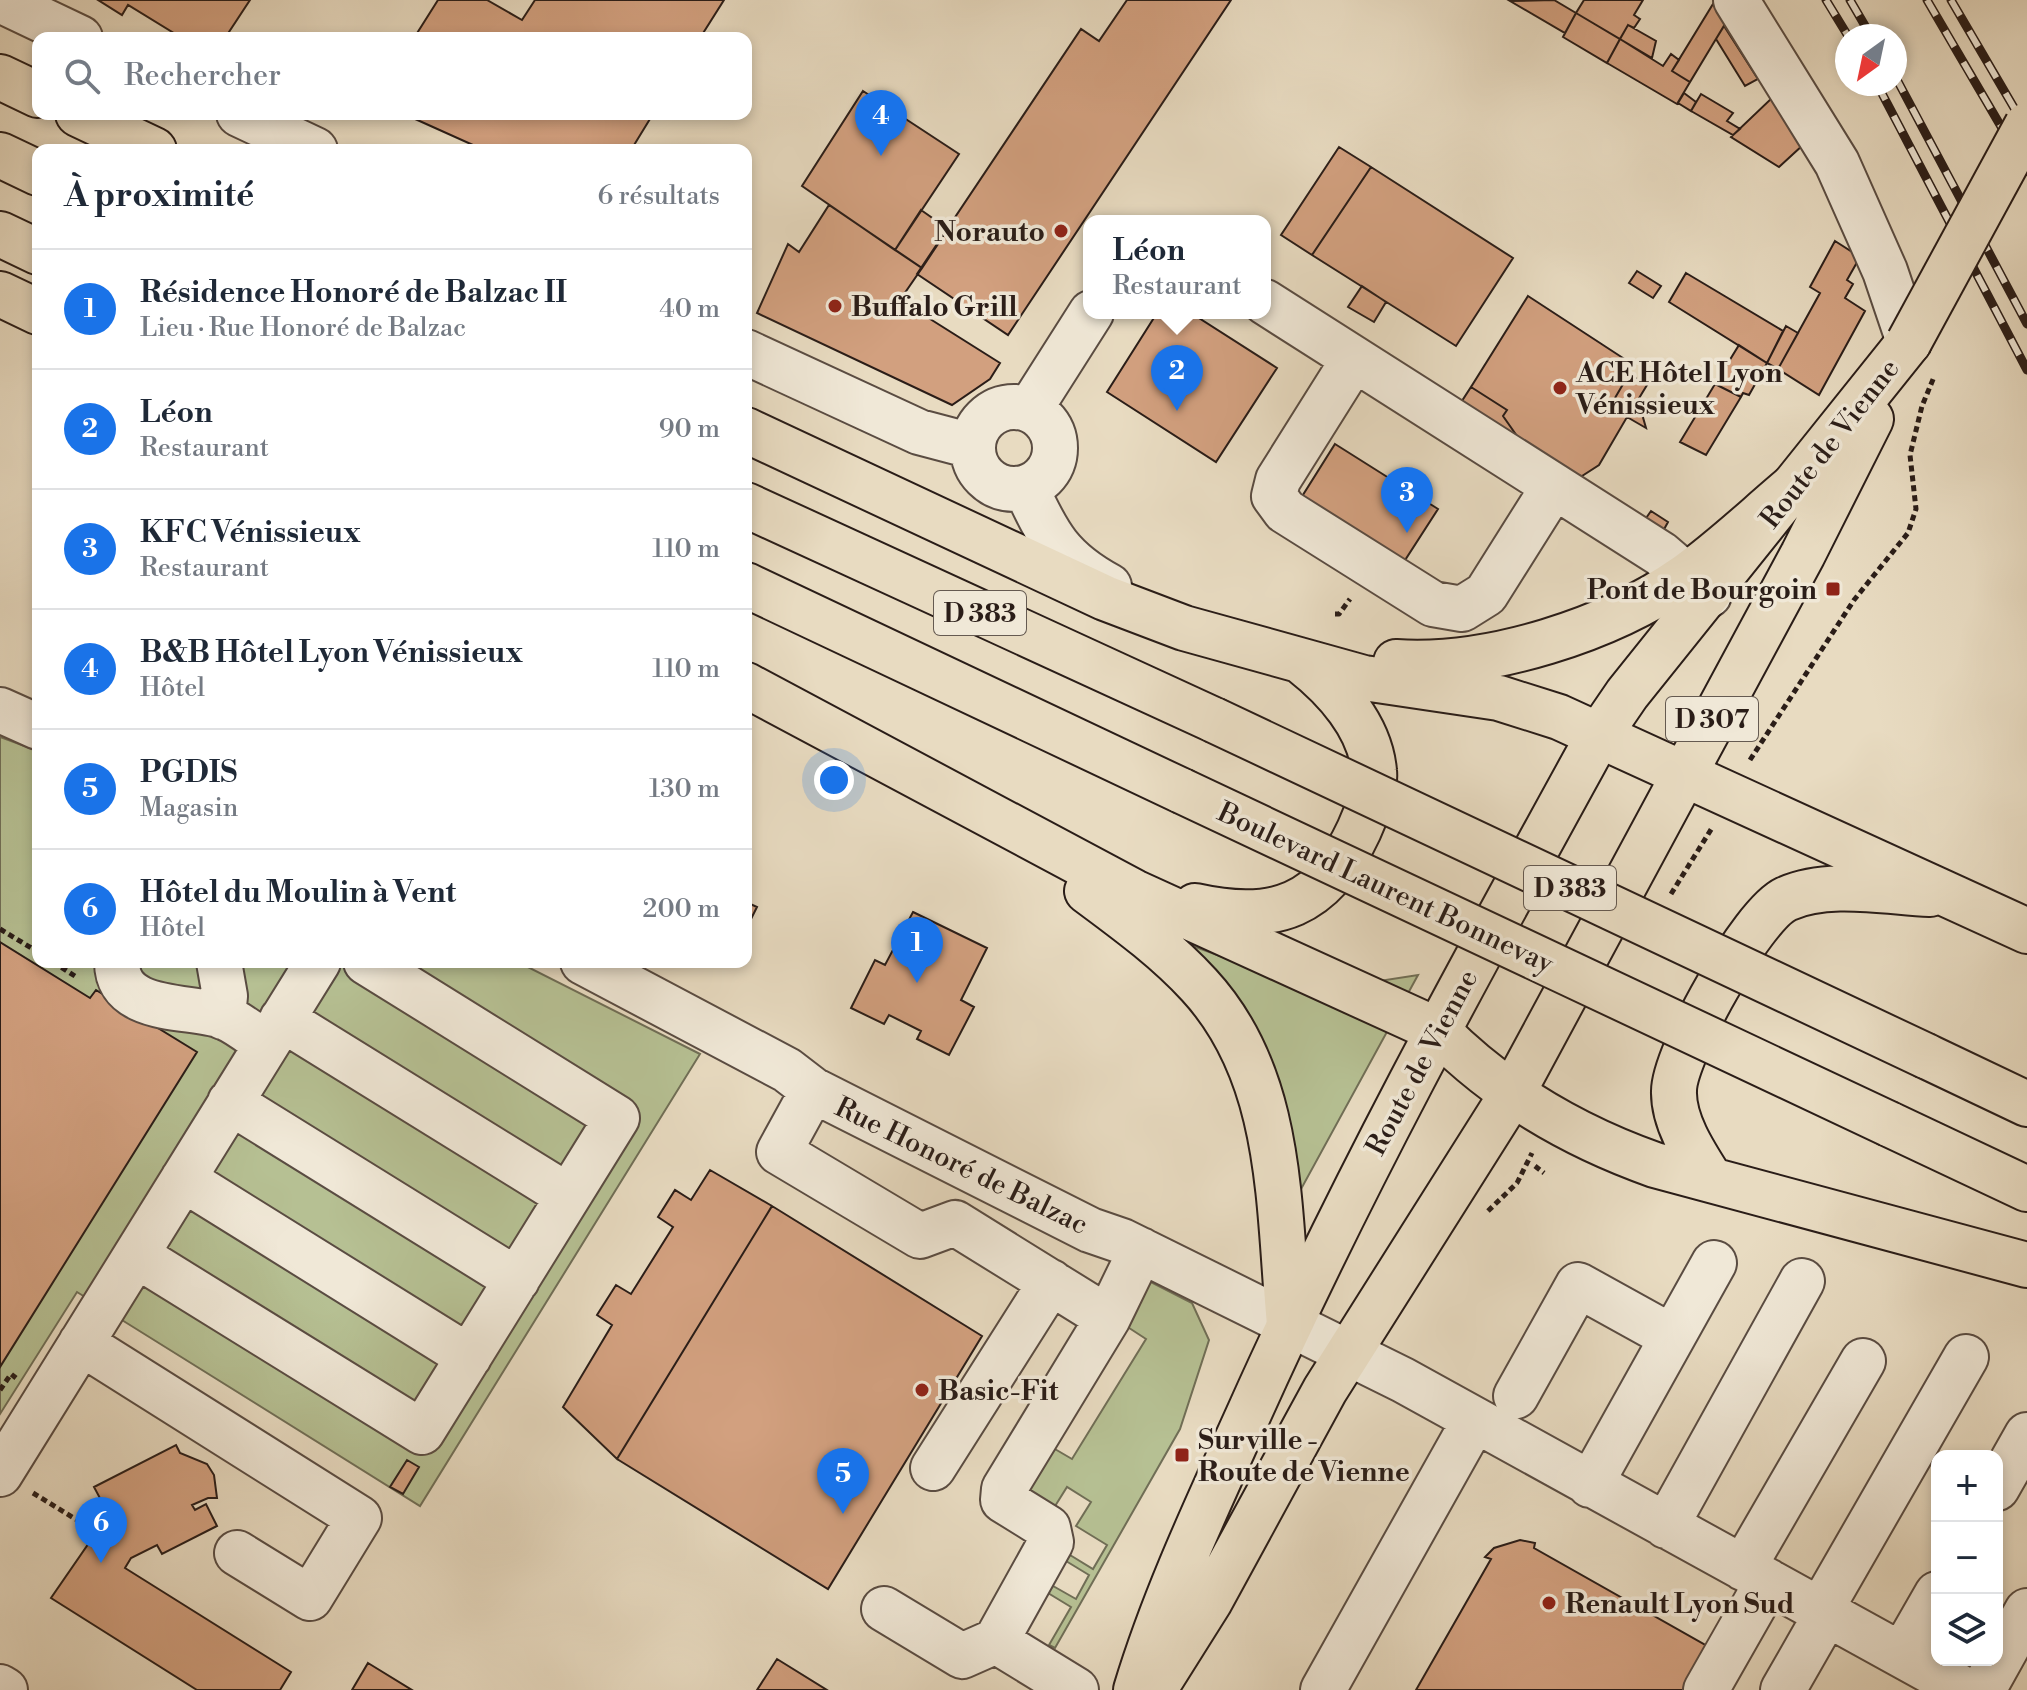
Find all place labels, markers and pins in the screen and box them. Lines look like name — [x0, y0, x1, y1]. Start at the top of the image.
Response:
pin: 4 — [855, 90, 907, 156]
place label: Norauto — [934, 215, 1045, 250]
marker: Norauto — [1052, 222, 1070, 240]
place label: Buffalo Grill — [851, 290, 1017, 325]
marker: Buffalo Grill — [826, 297, 844, 315]
pin: 2 — [1151, 345, 1203, 411]
place label: ACE Hôtel Lyon Vénissieux — [1575, 356, 1782, 423]
marker: ACE Hôtel Lyon Vénissieux — [1551, 379, 1569, 397]
pin: 3 — [1381, 467, 1433, 533]
place label: Pont de Bourgoin — [1587, 573, 1817, 608]
marker: Pont de Bourgoin — [1824, 580, 1842, 598]
pin: 1 — [891, 917, 943, 983]
place label: Basic-Fit — [938, 1374, 1060, 1409]
marker: Basic-Fit — [913, 1381, 931, 1399]
place label: Surville - Route de Vienne — [1198, 1423, 1410, 1490]
marker: Surville - Route de Vienne — [1173, 1446, 1191, 1464]
pin: 5 — [817, 1448, 869, 1514]
pin: 6 — [75, 1497, 127, 1563]
place label: Renault Lyon Sud — [1565, 1587, 1795, 1622]
marker: Renault Lyon Sud — [1540, 1594, 1558, 1612]

